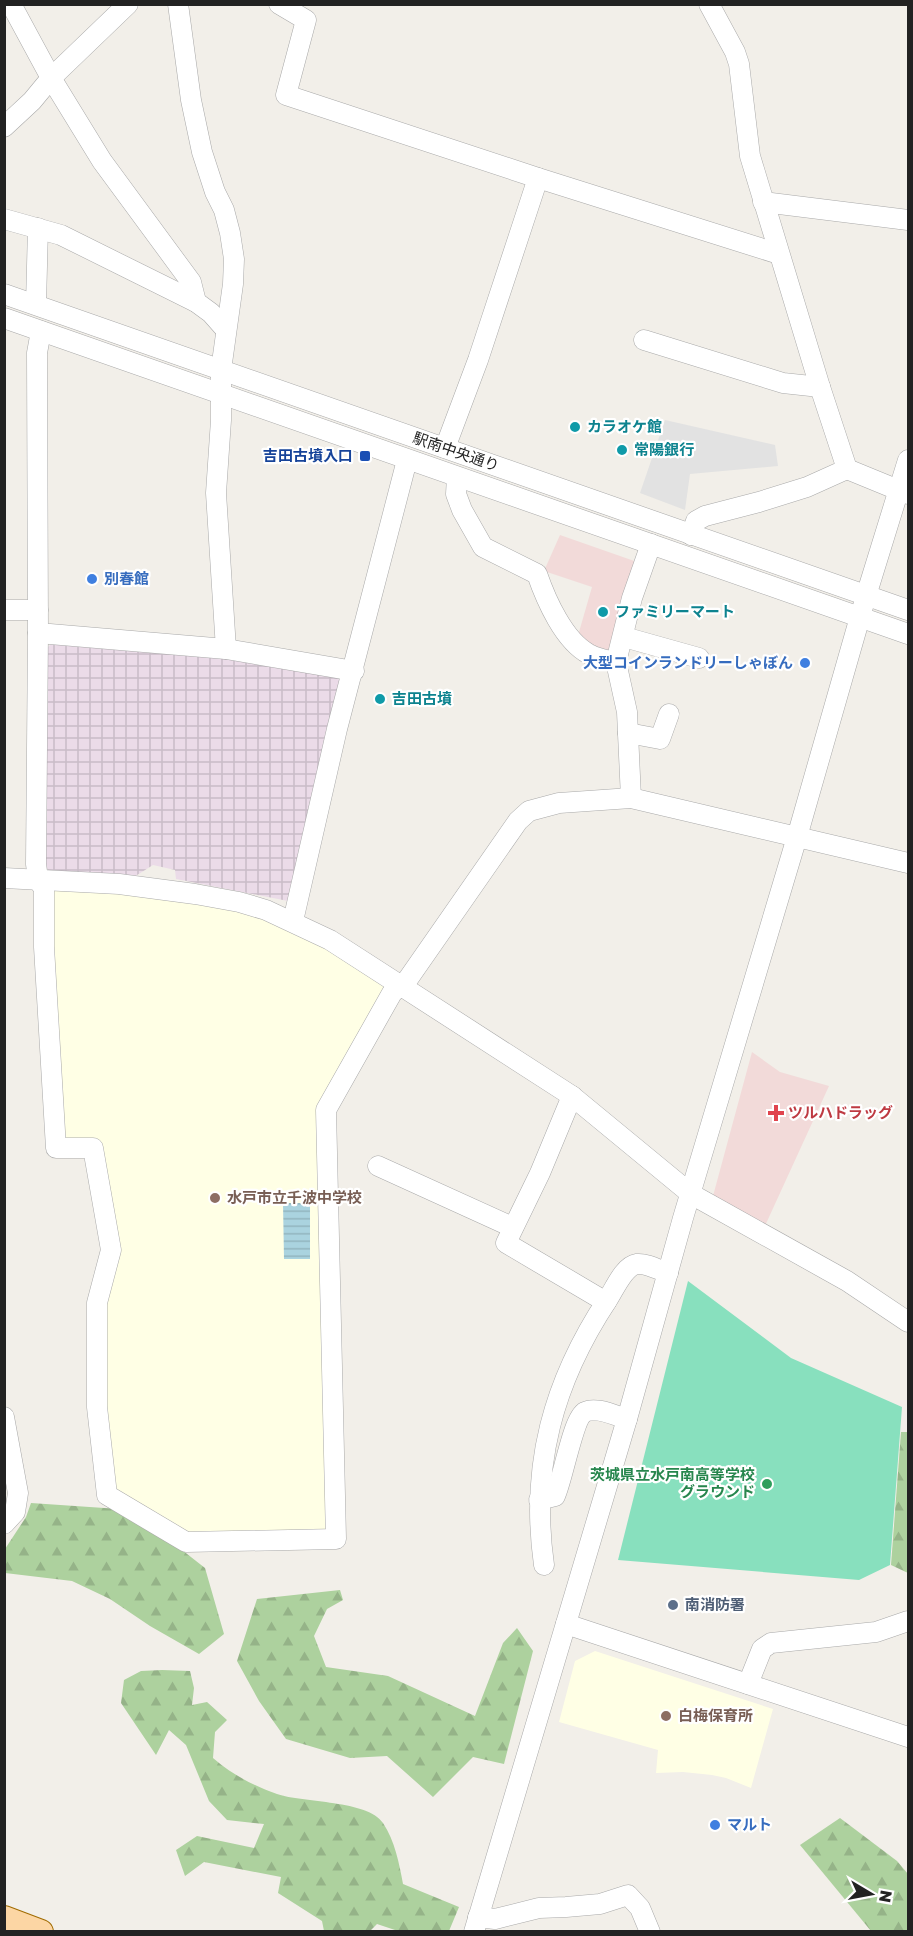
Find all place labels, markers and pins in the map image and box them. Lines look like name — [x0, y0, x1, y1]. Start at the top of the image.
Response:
place label: カラオケ館 — [587, 417, 662, 435]
marker: カラオケ館 — [568, 420, 582, 434]
place label: 常陽銀行 — [634, 440, 694, 458]
marker: 常陽銀行 — [615, 443, 629, 457]
place label: 吉田古墳入口 — [263, 446, 353, 464]
marker: 吉田古墳入口 — [358, 449, 372, 463]
place label: 別春館 — [104, 569, 149, 587]
marker: 別春館 — [85, 572, 99, 586]
place label: ファミリーマート — [615, 602, 735, 620]
marker: ファミリーマート — [596, 605, 610, 619]
place label: 大型コインランドリーしゃぼん — [583, 653, 793, 671]
marker: 大型コインランドリーしゃぼん — [798, 656, 812, 670]
place label: 吉田古墳 — [392, 689, 452, 707]
marker: 吉田古墳 — [373, 692, 387, 706]
place label: ツルハドラッグ — [788, 1103, 893, 1121]
marker: ツルハドラッグ — [769, 1106, 783, 1120]
place label: 水戸市立千波中学校 — [227, 1188, 362, 1206]
marker: 水戸市立千波中学校 — [208, 1191, 222, 1205]
place label: 茨城県立水戸南高等学校 グラウンド — [590, 1465, 755, 1500]
marker: 茨城県立水戸南高等学校 グラウンド — [760, 1477, 774, 1491]
place label: 南消防署 — [685, 1595, 745, 1613]
marker: 南消防署 — [666, 1598, 680, 1612]
place label: 白梅保育所 — [678, 1706, 753, 1724]
marker: 白梅保育所 — [659, 1709, 673, 1723]
place label: マルト — [727, 1815, 772, 1833]
marker: マルト — [708, 1818, 722, 1832]

